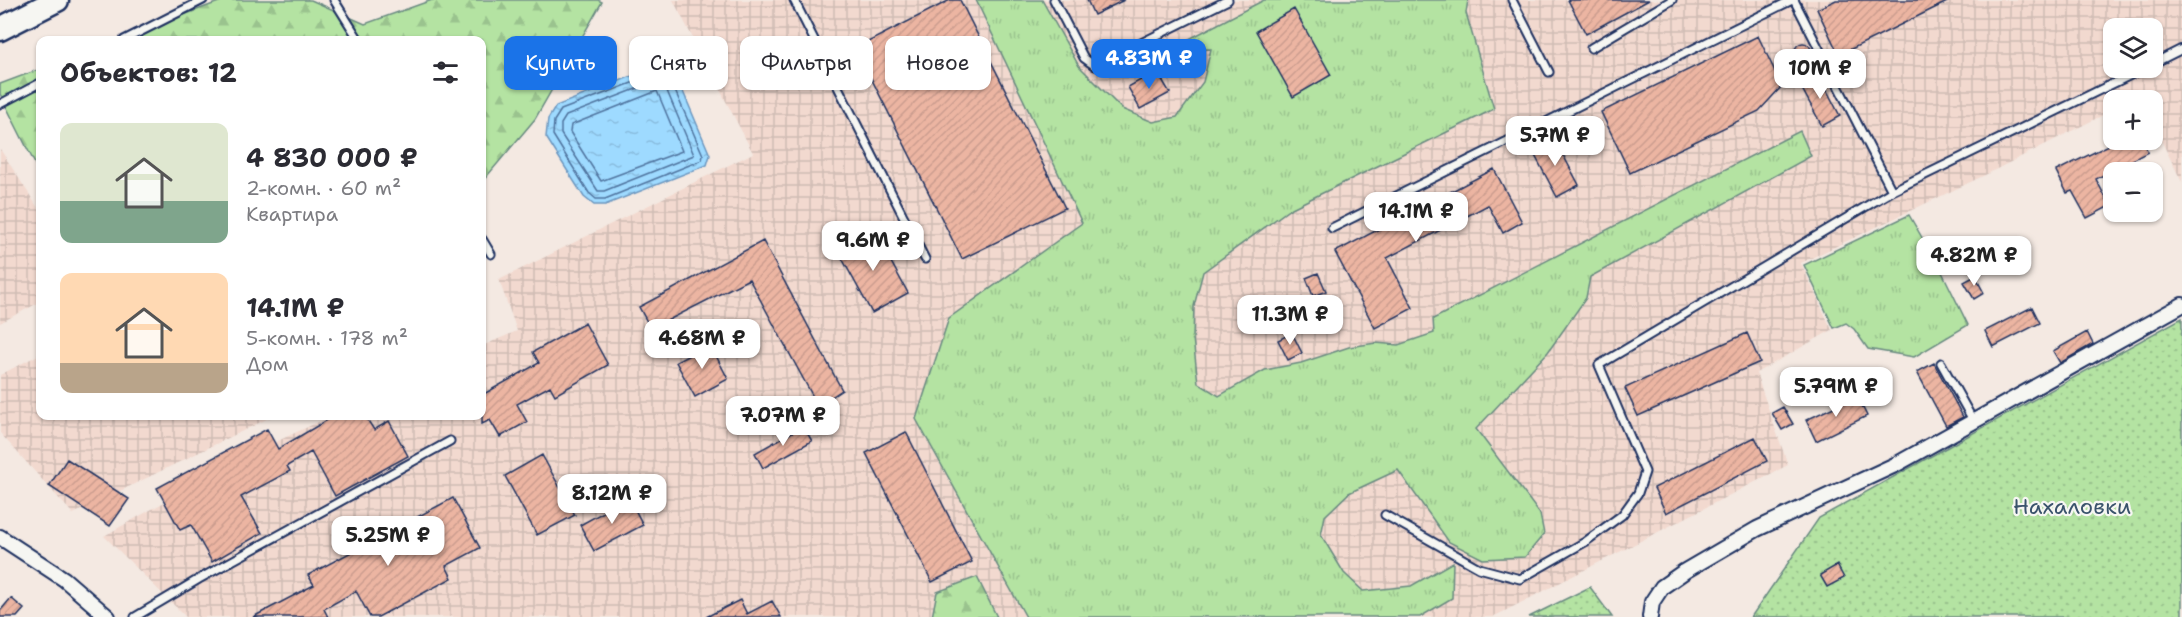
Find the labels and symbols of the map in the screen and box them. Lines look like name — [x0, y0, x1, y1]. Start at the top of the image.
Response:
pin: 4.83M ₽ — [1094, 39, 1204, 90]
pin: 10M ₽ — [1778, 49, 1862, 100]
pin: 5.7M ₽ — [1506, 116, 1604, 167]
pin: 14.1M ₽ — [1361, 192, 1471, 243]
pin: 9.6M ₽ — [824, 221, 922, 272]
pin: 4.82M ₽ — [1919, 236, 2029, 287]
pin: 11.3M ₽ — [1235, 295, 1345, 346]
pin: 4.68M ₽ — [647, 319, 757, 370]
pin: 5.79M ₽ — [1781, 367, 1891, 418]
pin: 7.07M ₽ — [728, 396, 838, 447]
pin: 8.12M ₽ — [557, 474, 667, 525]
park label: Нахаловки — [2013, 492, 2131, 521]
pin: 5.25M ₽ — [333, 516, 443, 567]

